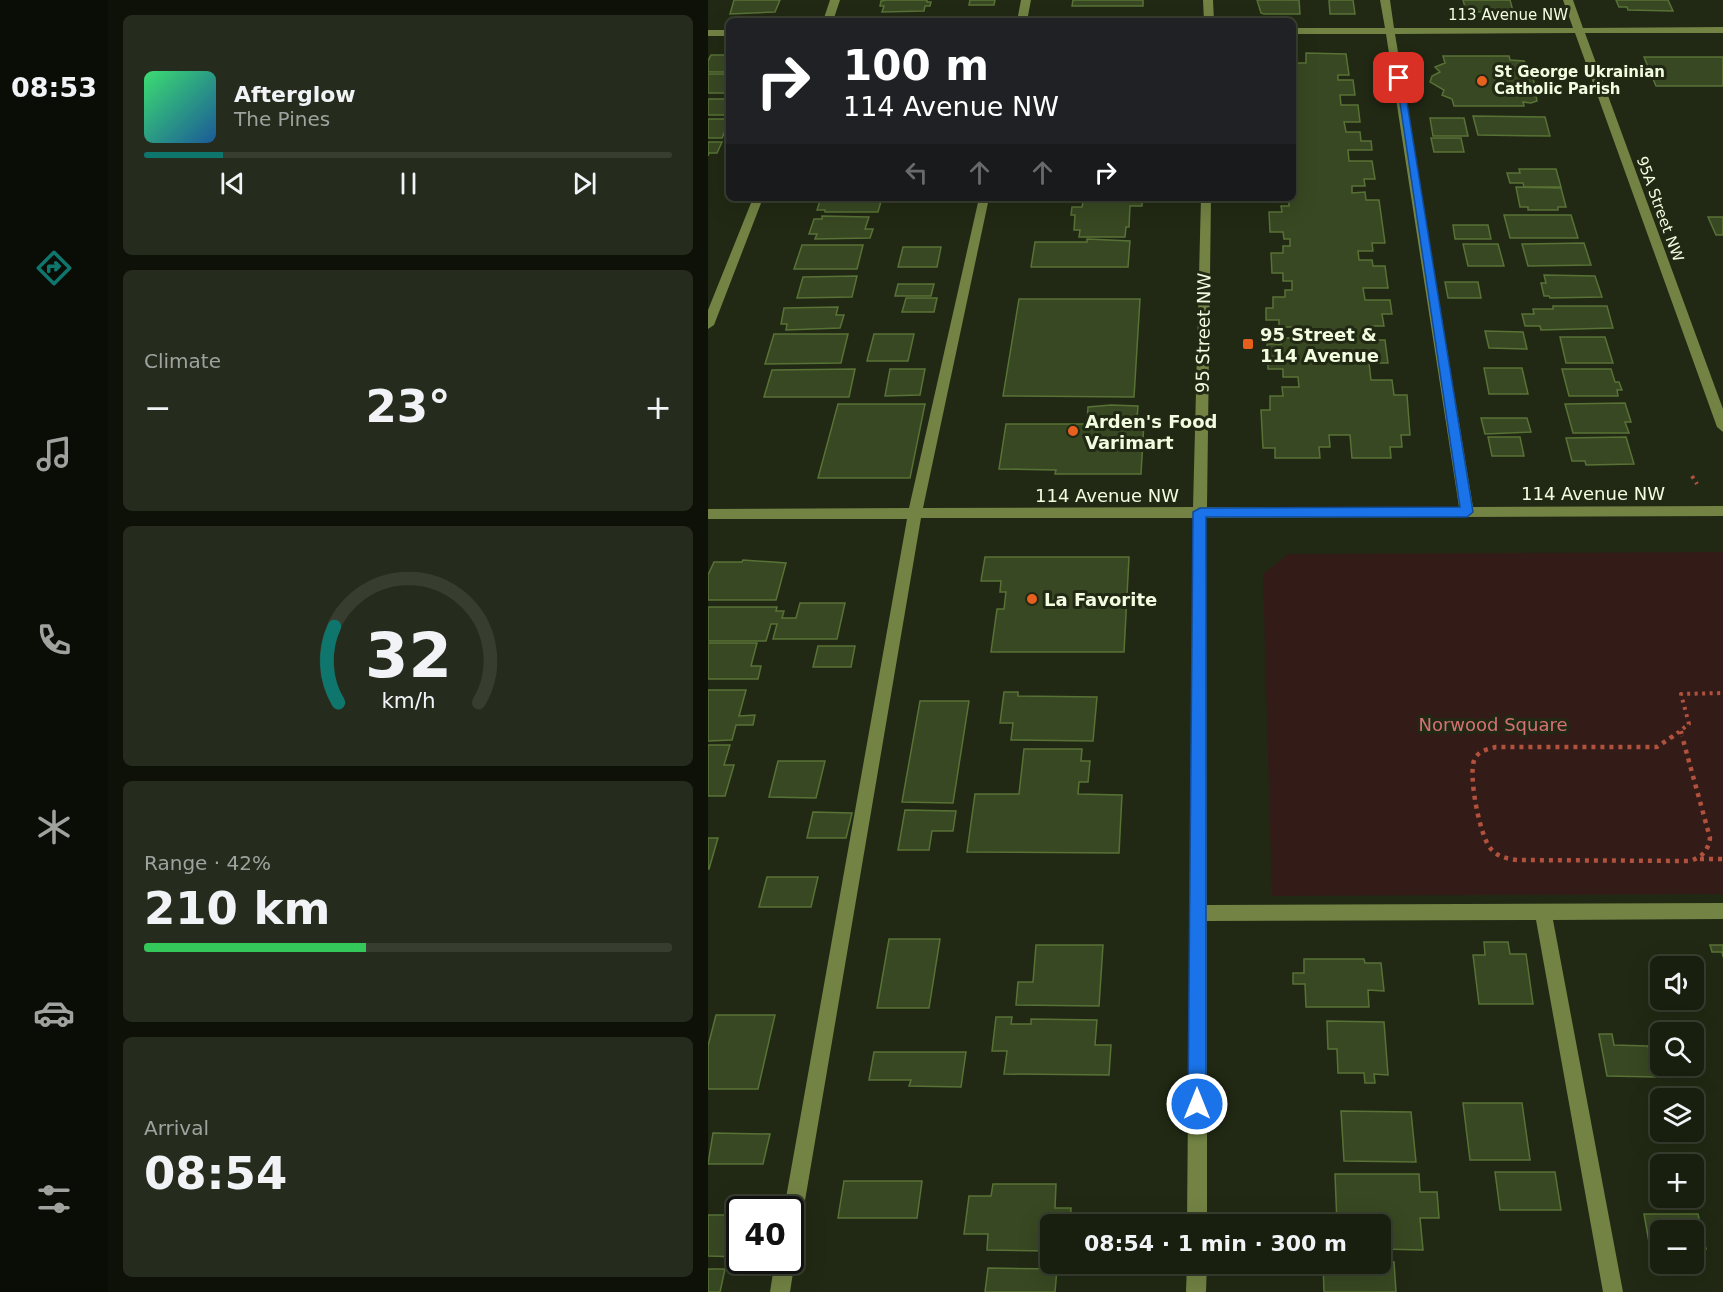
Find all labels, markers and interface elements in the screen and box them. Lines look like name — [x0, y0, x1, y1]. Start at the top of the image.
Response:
street label: 113 Avenue NW — [1448, 6, 1568, 24]
text: 100 m — [843, 41, 989, 90]
icon: right — [744, 42, 822, 120]
pin — [1373, 52, 1424, 103]
icon: arrive — [1382, 61, 1415, 94]
place label: St George Ukrainian Catholic Parish — [1494, 63, 1665, 98]
text: 08:53 — [11, 72, 97, 103]
marker: St George Ukrainian Catholic Parish — [1475, 74, 1489, 88]
text: Afterglow — [234, 82, 356, 107]
text: 114 Avenue NW — [843, 91, 1059, 122]
text: The Pines — [234, 107, 330, 131]
street label: 95A Street NW — [1633, 154, 1687, 264]
icon: left — [900, 156, 933, 189]
icon: ahead — [963, 156, 996, 189]
icon: ahead — [1026, 156, 1059, 189]
icon: right — [1089, 156, 1122, 189]
icon: previous — [216, 167, 249, 200]
icon: pause — [392, 167, 425, 200]
icon: next — [568, 167, 601, 200]
icon: directions — [33, 247, 75, 289]
street label: 95 Street NW — [1191, 272, 1215, 393]
place label: 95 Street & 114 Avenue — [1260, 324, 1379, 366]
marker: 95 Street & 114 Avenue — [1241, 337, 1255, 351]
text: Climate — [144, 349, 221, 373]
text: 23° — [365, 380, 451, 433]
text: − — [144, 388, 172, 427]
text: + — [644, 388, 672, 427]
place label: Arden's Food Varimart — [1085, 411, 1217, 453]
marker: Arden's Food Varimart — [1066, 424, 1080, 438]
icon: music — [33, 433, 75, 475]
street label: 114 Avenue NW — [1521, 483, 1665, 504]
street label: 114 Avenue NW — [1035, 485, 1179, 506]
place label: La Favorite — [1044, 589, 1157, 610]
marker: La Favorite — [1025, 592, 1039, 606]
icon: phone — [33, 619, 75, 661]
text: 32 — [365, 619, 451, 692]
text: km/h — [381, 688, 435, 713]
park label: Norwood Square — [1418, 714, 1568, 735]
icon: climate — [33, 806, 75, 848]
text: Range · 42% — [144, 851, 271, 875]
text: 210 km — [144, 882, 330, 935]
map controls — [1650, 956, 1704, 1274]
button: sound — [1650, 956, 1704, 1010]
icon: car — [33, 992, 75, 1034]
button: search — [1650, 1022, 1704, 1076]
position arrow — [1165, 1072, 1229, 1136]
button: layers — [1650, 1088, 1704, 1142]
text: Arrival — [144, 1116, 209, 1140]
text: 08:54 — [144, 1147, 287, 1200]
button: + — [1650, 1154, 1704, 1208]
icon: filters — [33, 1178, 75, 1220]
speed limit sign: 40 — [726, 1196, 804, 1274]
button: − — [1650, 1220, 1704, 1274]
text: 08:54 · 1 min · 300 m — [1084, 1231, 1347, 1256]

